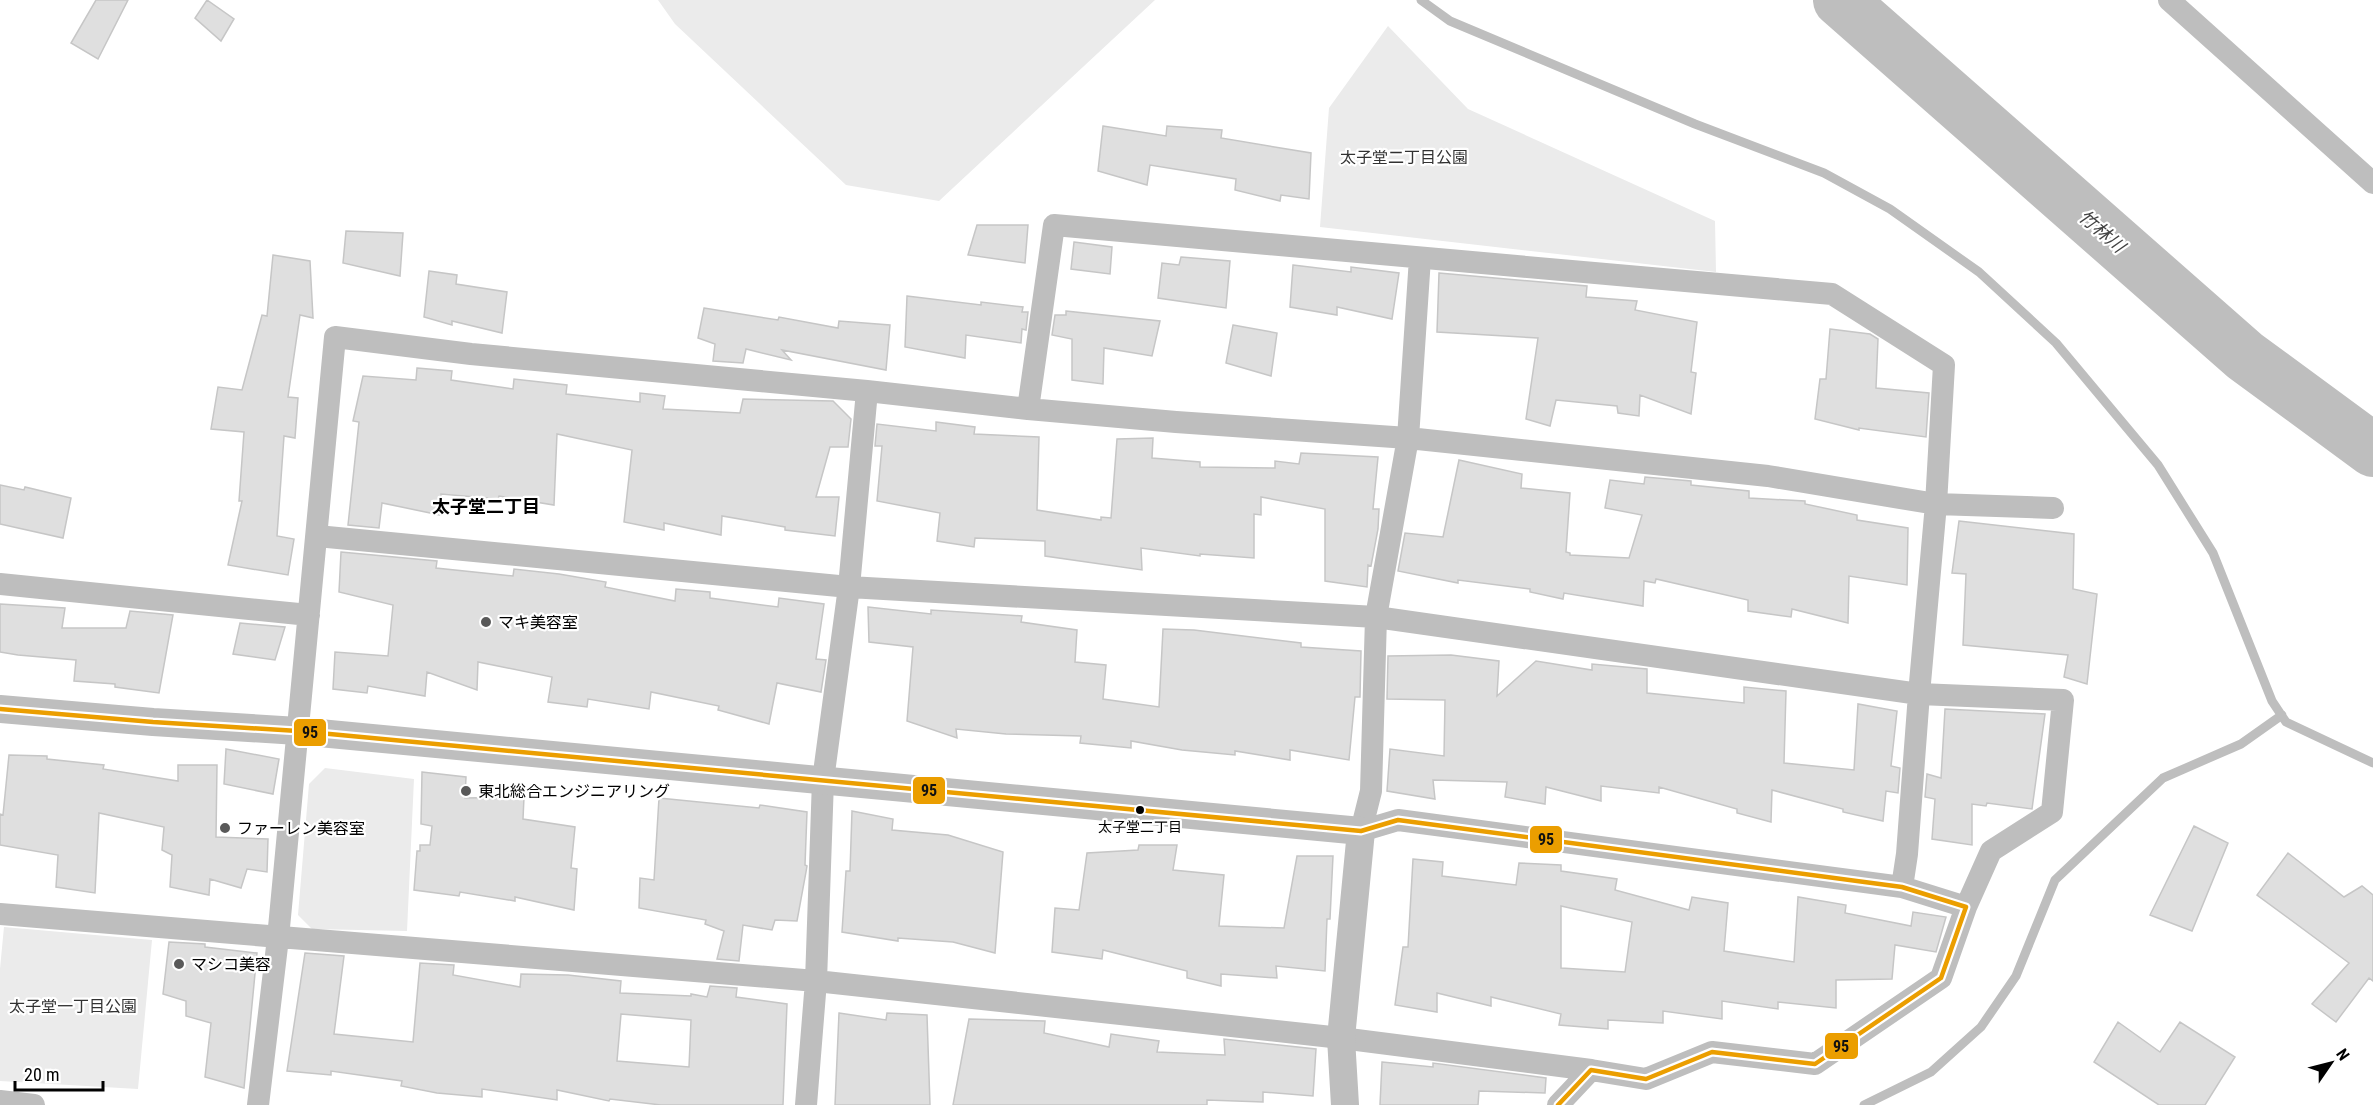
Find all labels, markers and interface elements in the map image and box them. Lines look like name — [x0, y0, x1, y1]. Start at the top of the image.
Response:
park label: 太子堂二丁目公園 — [1340, 148, 1468, 167]
water label: 竹林川 — [2075, 205, 2131, 258]
district label: 太子堂二丁目 — [432, 496, 540, 517]
place label: マキ美容室 — [498, 613, 578, 632]
marker: マキ美容室 — [479, 615, 493, 629]
line badge: 95 — [293, 718, 327, 747]
text: 95 — [302, 723, 318, 742]
line badge: 95 — [912, 776, 946, 805]
text: 95 — [921, 781, 937, 800]
place label: 東北総合エンジニアリング — [478, 782, 670, 801]
marker: 東北総合エンジニアリング — [459, 784, 473, 798]
marker: 太子堂二丁目 — [1134, 804, 1146, 816]
place label: ファーレン美容室 — [237, 819, 365, 838]
place label: 太子堂二丁目 — [1098, 819, 1182, 835]
marker: ファーレン美容室 — [218, 821, 232, 835]
line badge: 95 — [1529, 825, 1563, 854]
text: 95 — [1538, 830, 1554, 849]
place label: マシコ美容 — [191, 955, 271, 974]
marker: マシコ美容 — [172, 957, 186, 971]
park label: 太子堂一丁目公園 — [9, 997, 137, 1016]
line badge: 95 — [1824, 1032, 1859, 1060]
north arrow — [2301, 1033, 2361, 1093]
text: 95 — [1833, 1037, 1849, 1056]
text: N — [2332, 1045, 2353, 1064]
scale bar — [15, 1054, 104, 1092]
text: 20 m — [24, 1064, 59, 1085]

